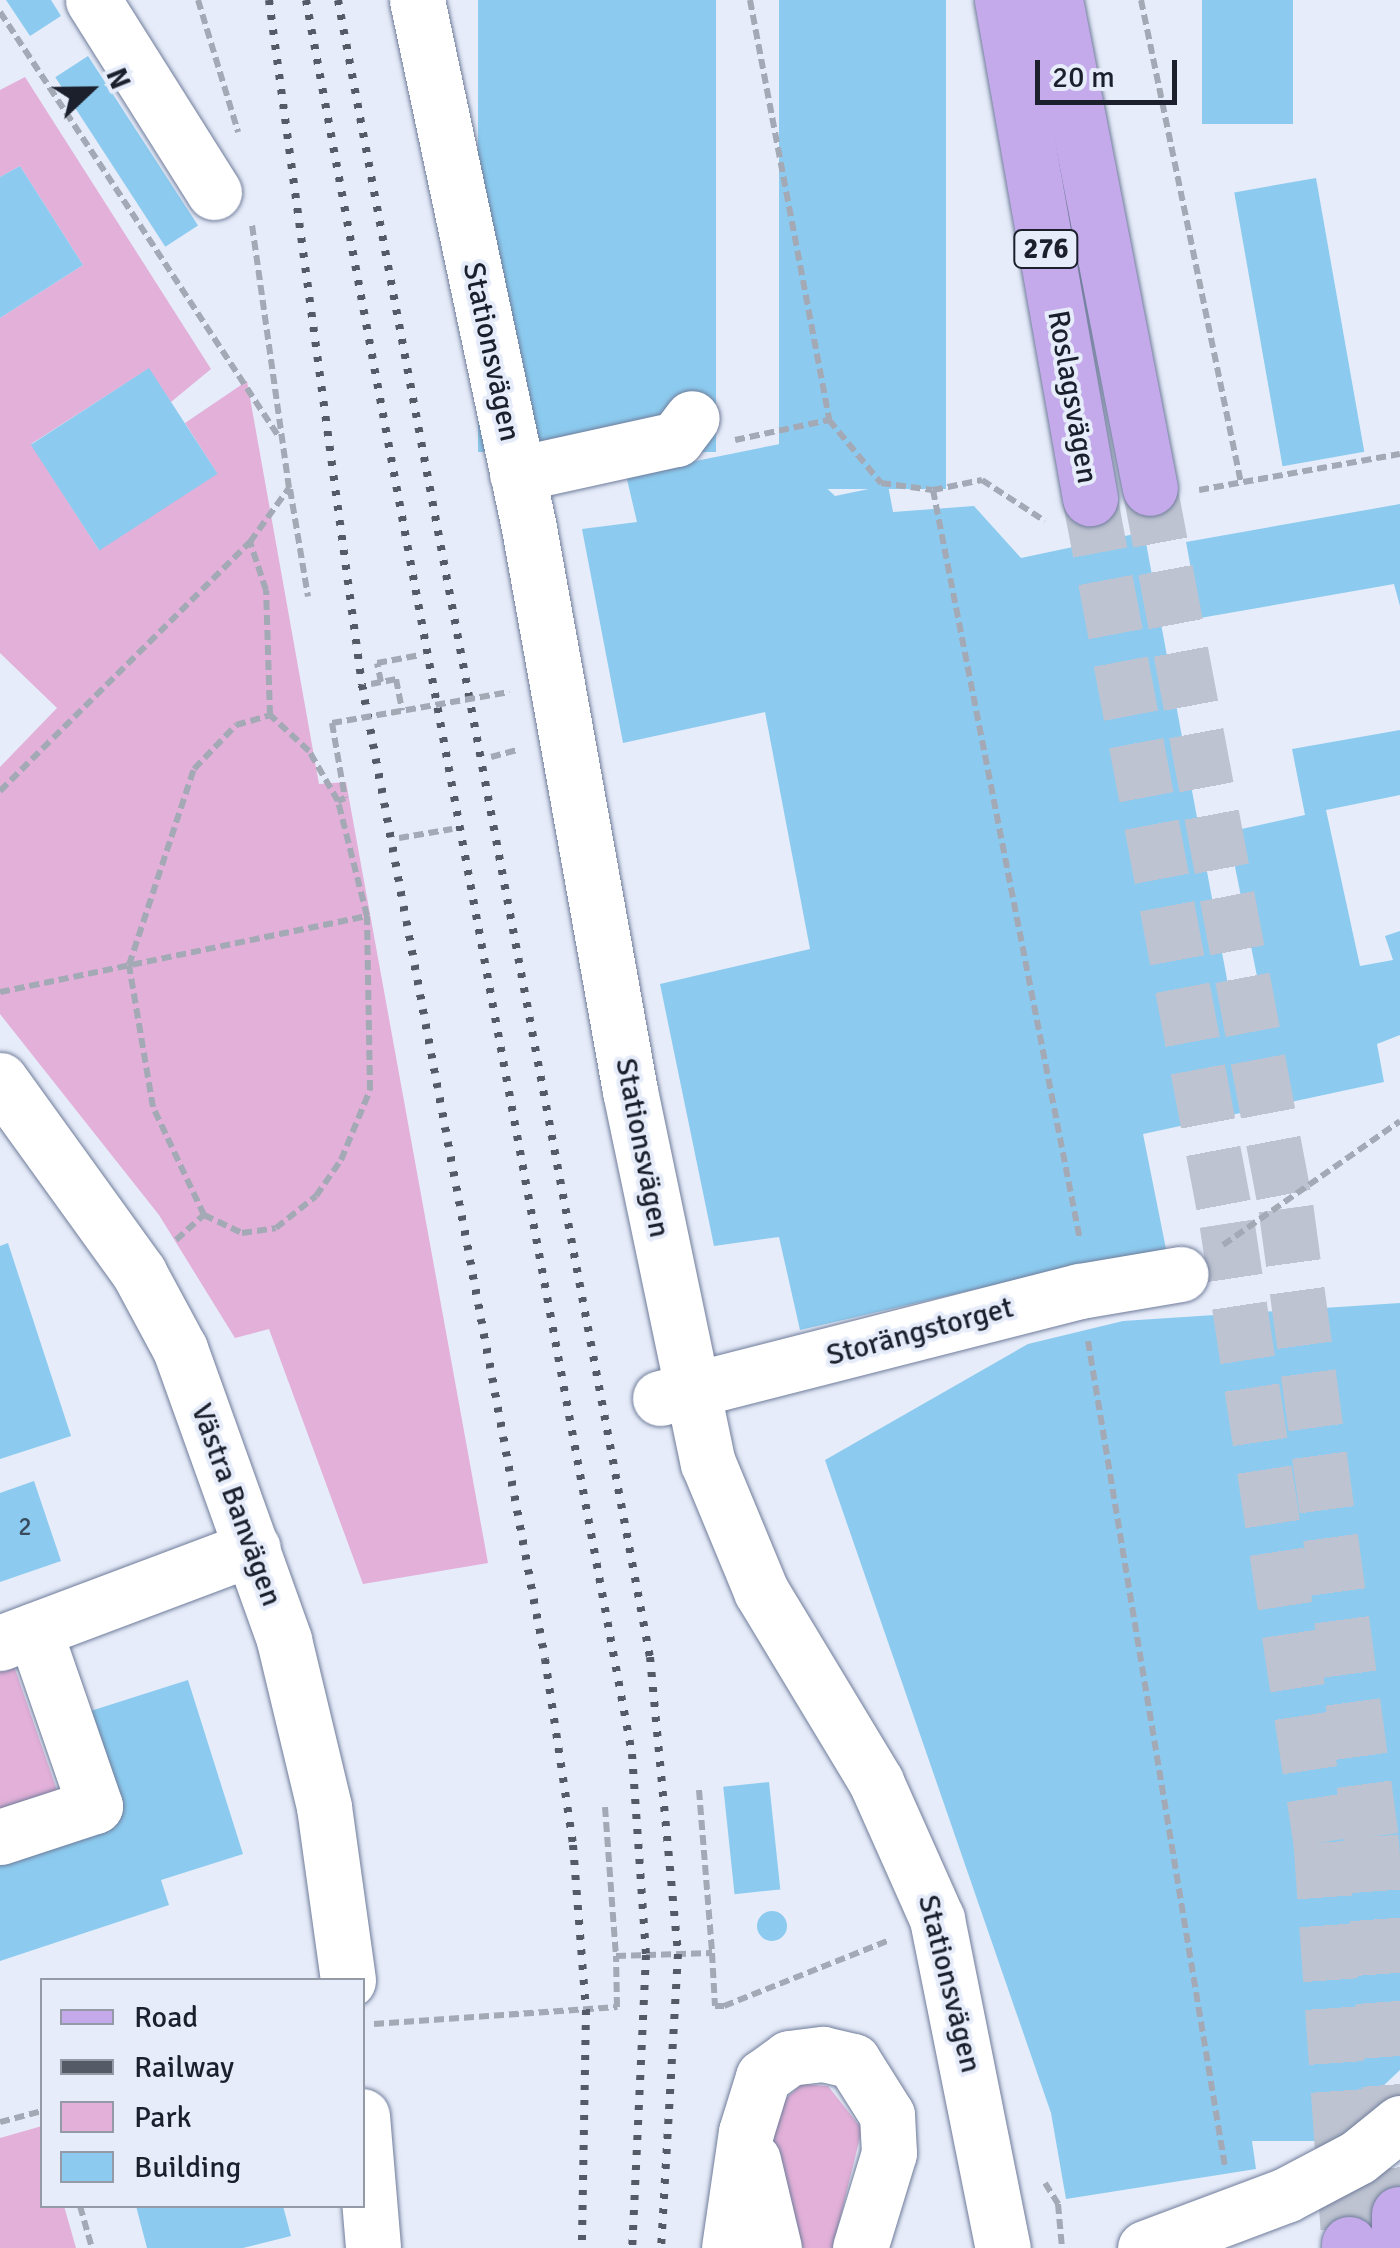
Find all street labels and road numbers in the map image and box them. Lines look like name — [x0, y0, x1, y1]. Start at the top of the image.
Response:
road number: 276 — [1011, 226, 1081, 272]
street label: Stationsvägen — [454, 259, 528, 445]
street label: Roslagsvägen — [1039, 308, 1105, 486]
street label: Stationsvägen — [607, 1055, 677, 1241]
street label: Storängstorget — [823, 1290, 1017, 1374]
street label: Västra Banvägen — [183, 1399, 289, 1611]
street label: Stationsvägen — [910, 1891, 988, 2077]

